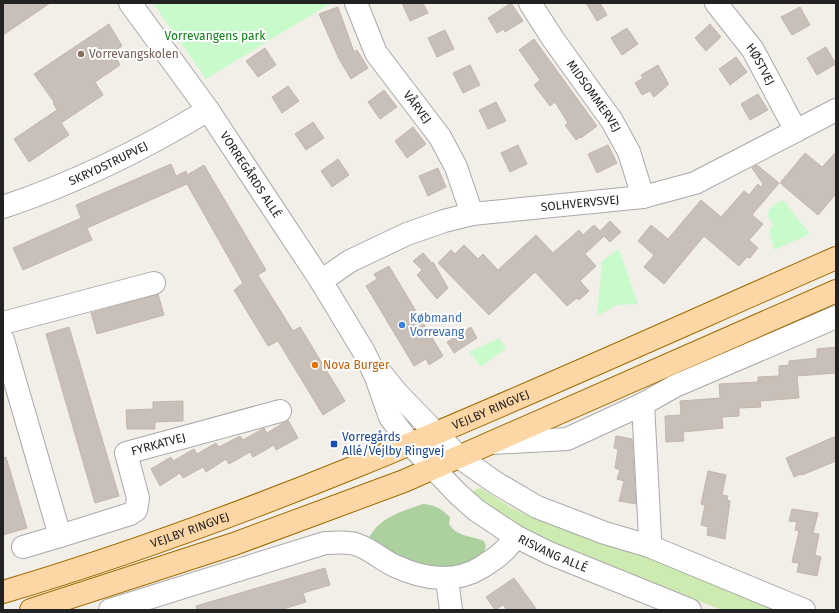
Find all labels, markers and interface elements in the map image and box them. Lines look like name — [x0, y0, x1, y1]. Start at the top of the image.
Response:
park label: Vorrevangens park — [165, 29, 266, 43]
street label: HØSTVEJ — [743, 40, 777, 88]
place label: Vorrevangskolen — [89, 47, 179, 61]
marker: Vorrevangskolen — [76, 49, 86, 59]
street label: MIDSOMMERVEJ — [564, 58, 624, 134]
street label: VÅRVEJ — [400, 88, 434, 126]
street label: VORREGÅRDS ALLÉ — [217, 129, 285, 220]
street label: SKRYDSTRUPVEJ — [67, 139, 150, 188]
street label: SOLHVERVSVEJ — [540, 192, 620, 214]
place label: Købmand Vorrevang — [410, 311, 465, 339]
marker: Købmand Vorrevang — [397, 320, 407, 330]
place label: Nova Burger — [323, 358, 390, 372]
marker: Nova Burger — [310, 360, 320, 370]
street label: VEJLBY RINGVEJ — [450, 387, 532, 433]
street label: FYRKATVEJ — [130, 430, 187, 458]
place label: Vorregårds Allé/Vejlby Ringvej — [342, 430, 444, 458]
marker: Vorregårds Allé/Vejlby Ringvej — [329, 439, 339, 449]
street label: VEJLBY RINGVEJ — [149, 509, 231, 551]
street label: RISVANG ALLÉ — [516, 532, 590, 575]

